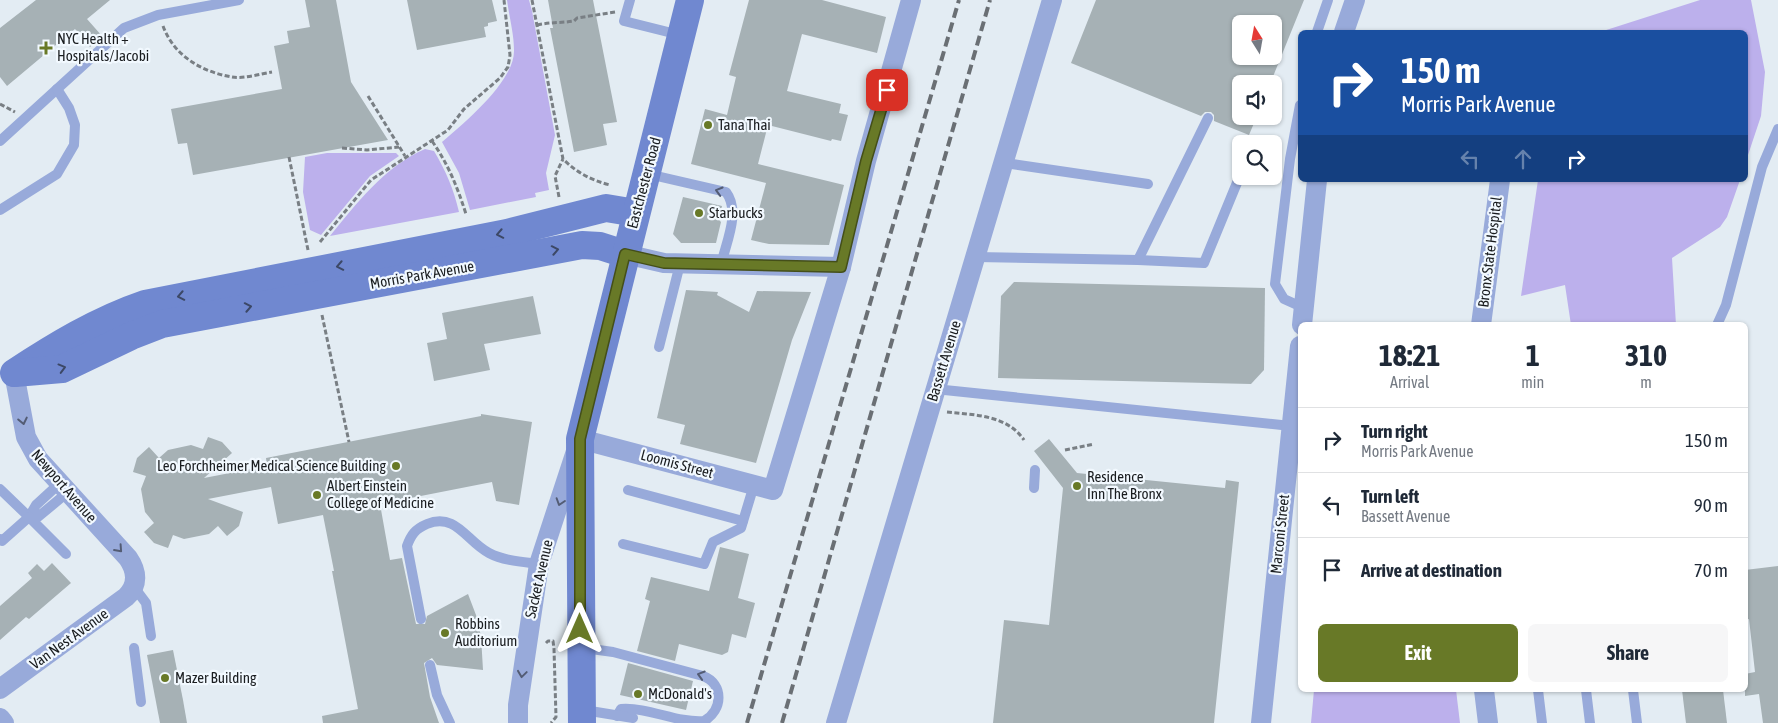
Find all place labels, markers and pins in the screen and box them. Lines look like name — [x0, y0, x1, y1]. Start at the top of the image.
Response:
place label: NYC Health + Hospitals/Jacobi — [57, 30, 149, 64]
marker: NYC Health + Hospitals/Jacobi — [39, 41, 53, 55]
pin — [866, 69, 908, 111]
place label: Tana Thai — [718, 116, 771, 133]
marker: Tana Thai — [702, 119, 714, 131]
place label: Starbucks — [709, 204, 763, 221]
marker: Starbucks — [693, 207, 705, 219]
place label: Leo Forchheimer Medical Science Building — [157, 457, 387, 474]
marker: Leo Forchheimer Medical Science Building — [390, 460, 402, 472]
place label: Residence Inn The Bronx — [1087, 468, 1162, 502]
place label: Albert Einstein College of Medicine — [327, 477, 434, 511]
marker: Residence Inn The Bronx — [1071, 480, 1083, 492]
marker: Albert Einstein College of Medicine — [311, 489, 323, 501]
place label: Robbins Auditorium — [455, 615, 517, 649]
marker: Robbins Auditorium — [439, 627, 451, 639]
place label: Mazer Building — [175, 669, 257, 686]
marker: Mazer Building — [159, 672, 171, 684]
place label: McDonald's — [648, 685, 712, 702]
marker: McDonald's — [632, 688, 644, 700]

